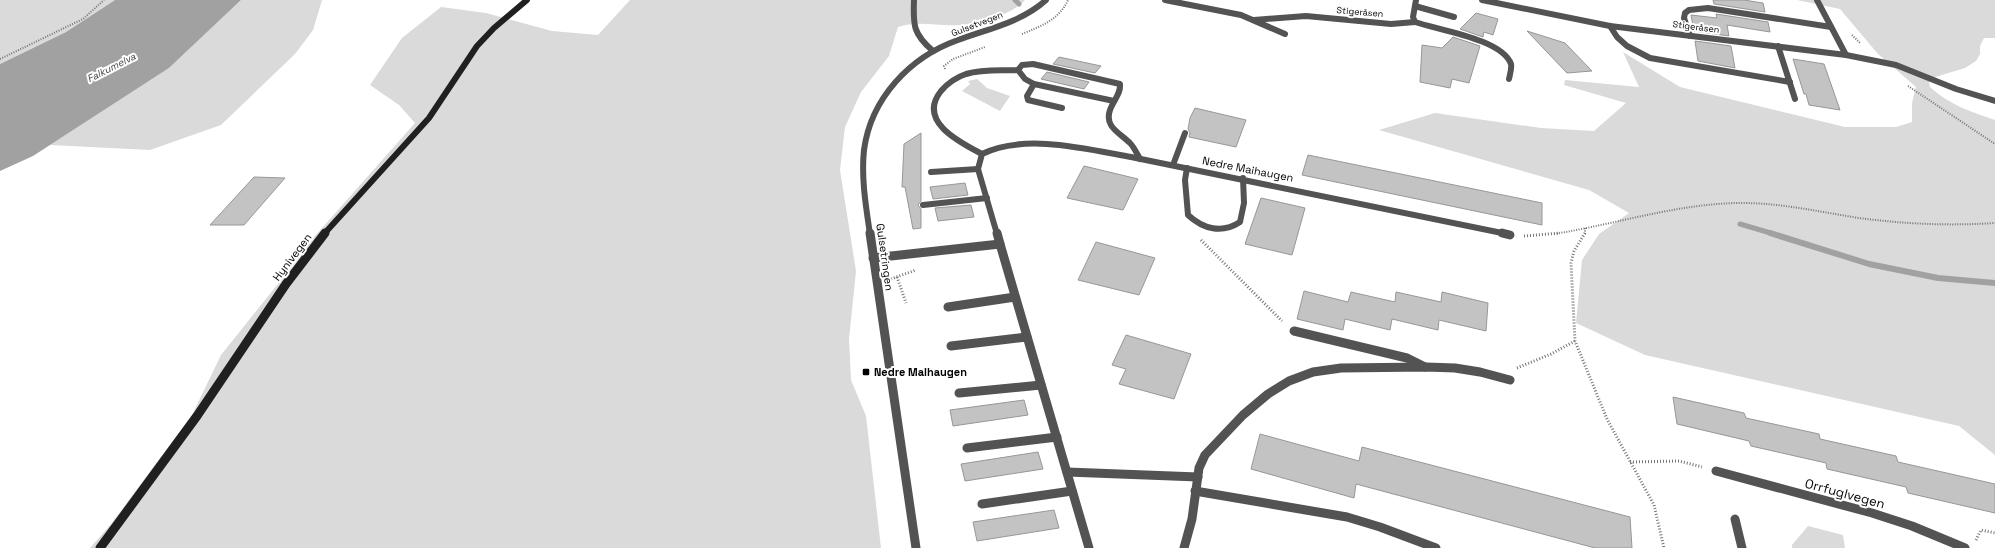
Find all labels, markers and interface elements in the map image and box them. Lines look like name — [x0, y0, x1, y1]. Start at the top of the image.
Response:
street label: Stigeråsen — [1336, 4, 1384, 20]
street label: Gulsetvegen — [949, 9, 1005, 39]
street label: Stigeråsen — [1672, 18, 1720, 36]
water label: Falkumelva — [85, 50, 138, 85]
street label: Nedre Maihaugen — [1201, 153, 1295, 185]
street label: Gulsetringen — [873, 222, 897, 292]
street label: Hynivegen — [270, 230, 314, 284]
place label: Nedre Maihaugen — [874, 365, 967, 379]
marker: Nedre Maihaugen — [861, 367, 871, 377]
street label: Orrfuglvegen — [1803, 475, 1887, 512]

